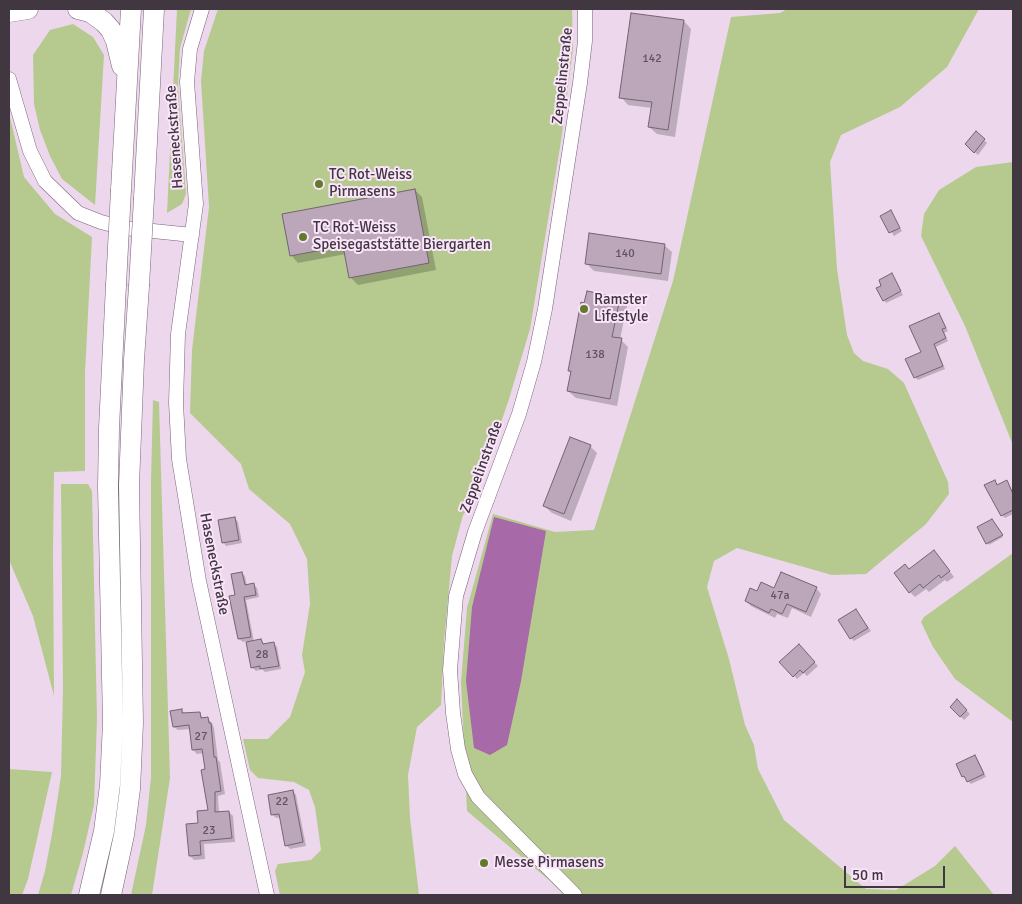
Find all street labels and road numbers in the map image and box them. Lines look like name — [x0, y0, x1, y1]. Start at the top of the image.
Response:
street label: Zeppelinstraße — [549, 27, 577, 125]
street label: Haseneckstraße — [162, 85, 188, 189]
street label: Zeppelinstraße — [457, 418, 507, 516]
street label: Haseneckstraße — [195, 511, 233, 617]

